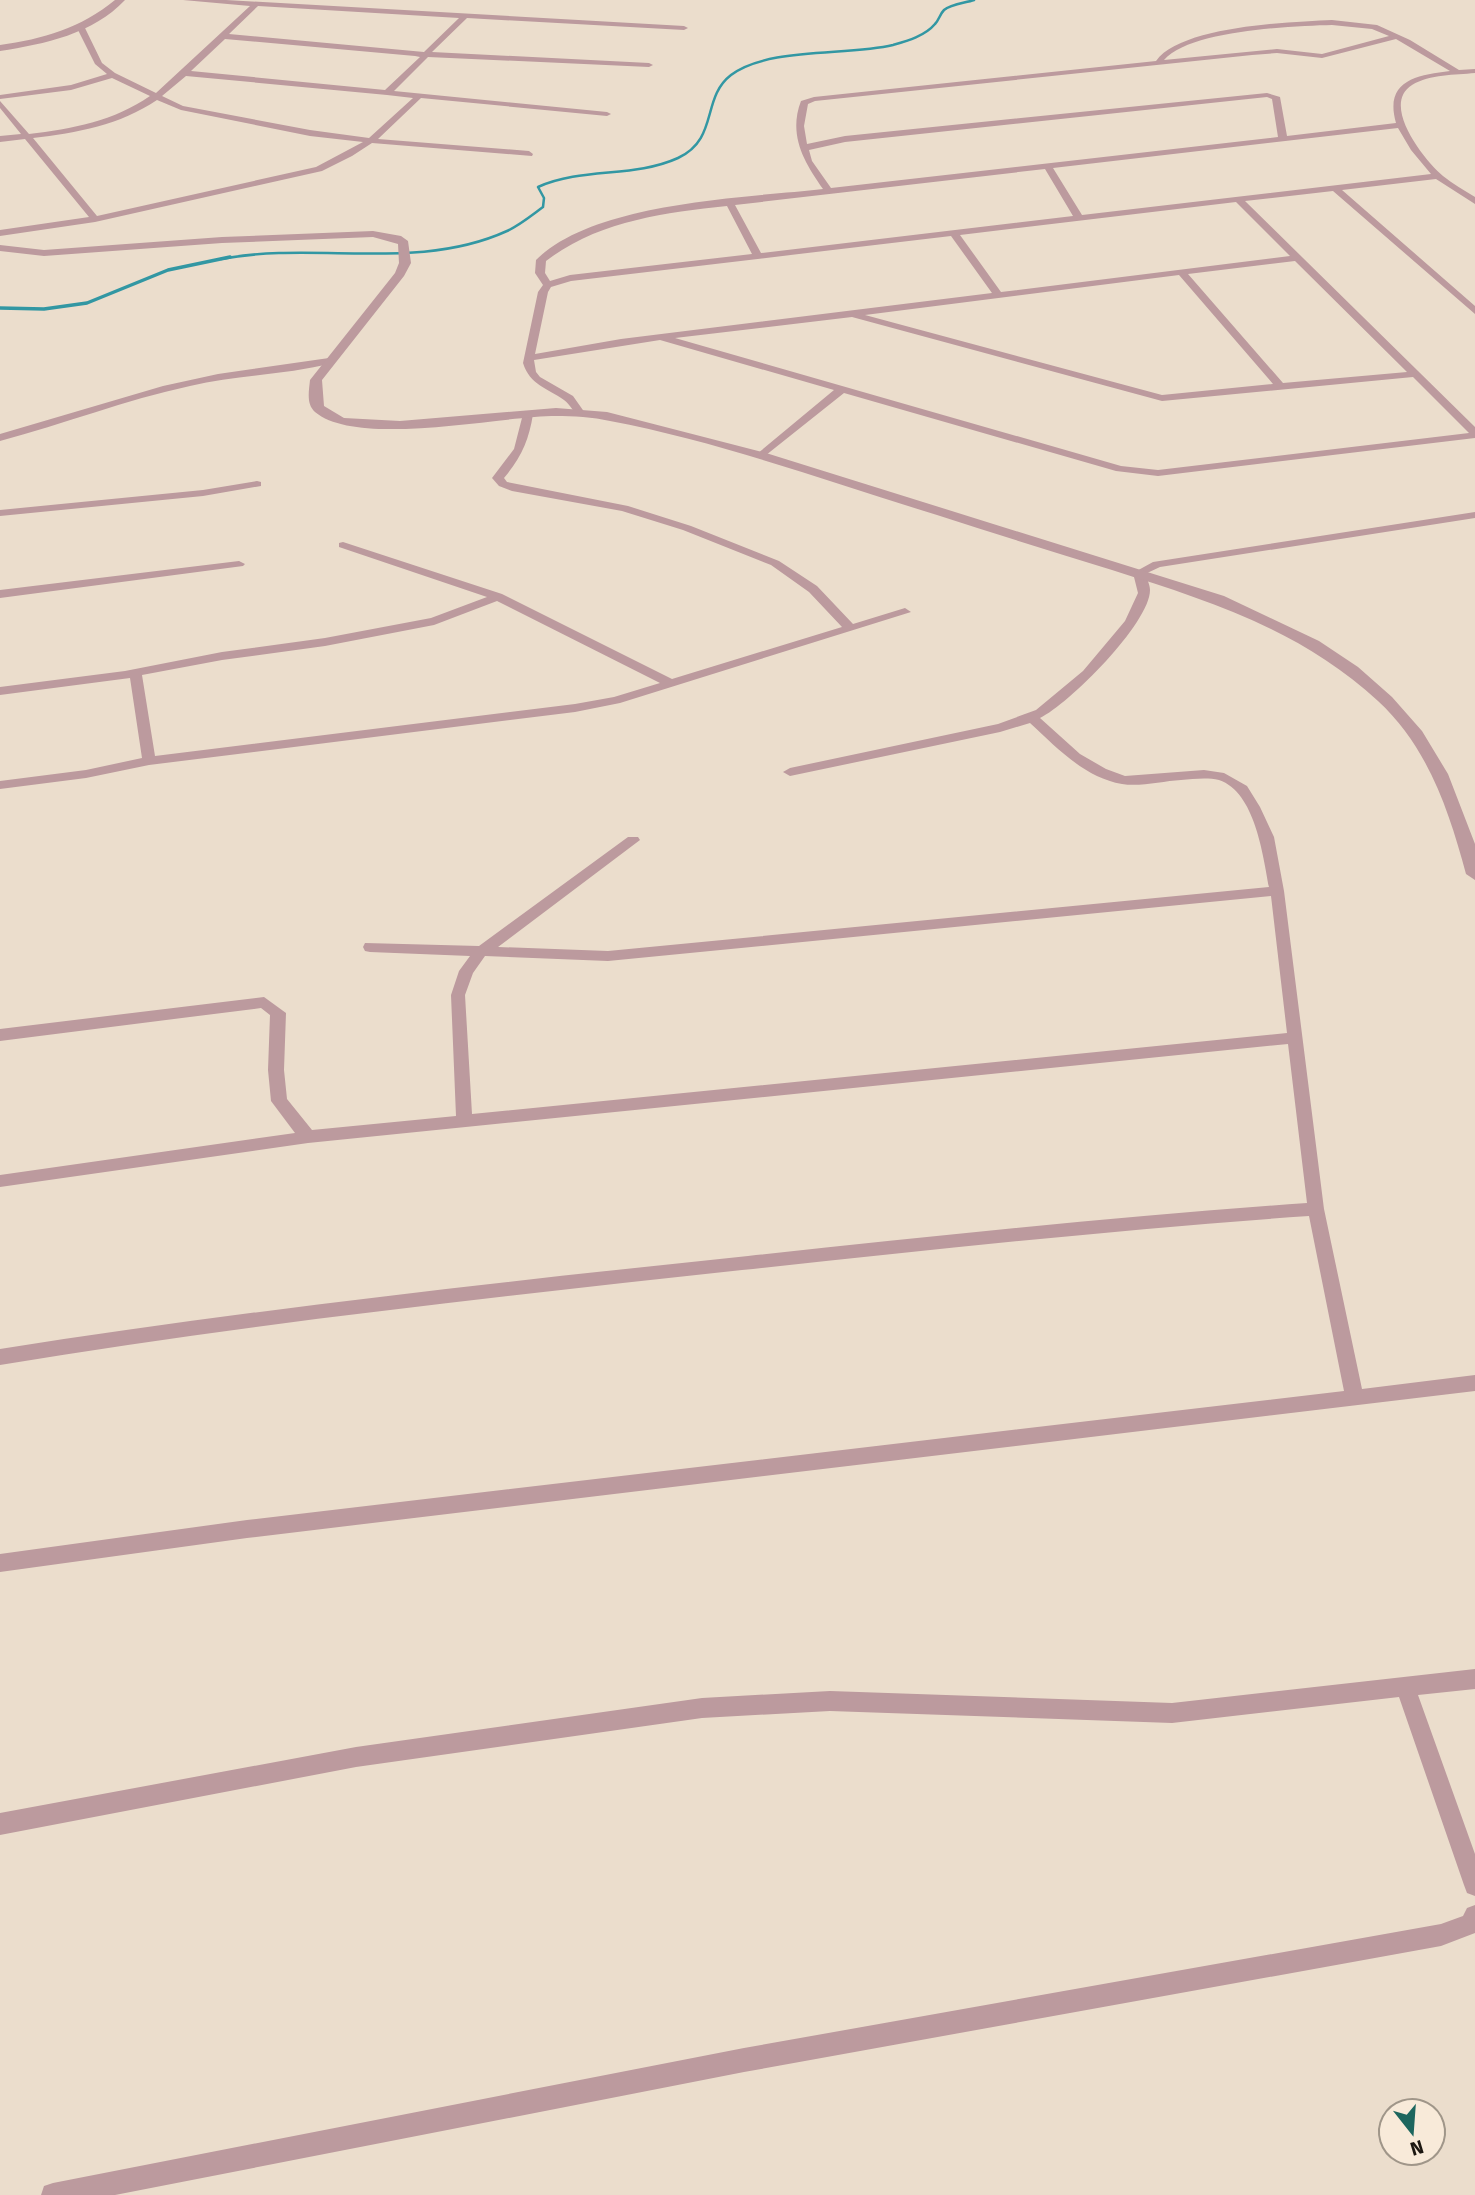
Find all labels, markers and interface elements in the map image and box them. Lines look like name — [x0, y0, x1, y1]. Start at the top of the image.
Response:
north arrow — [1377, 2097, 1447, 2167]
text: N — [1407, 2135, 1426, 2161]

